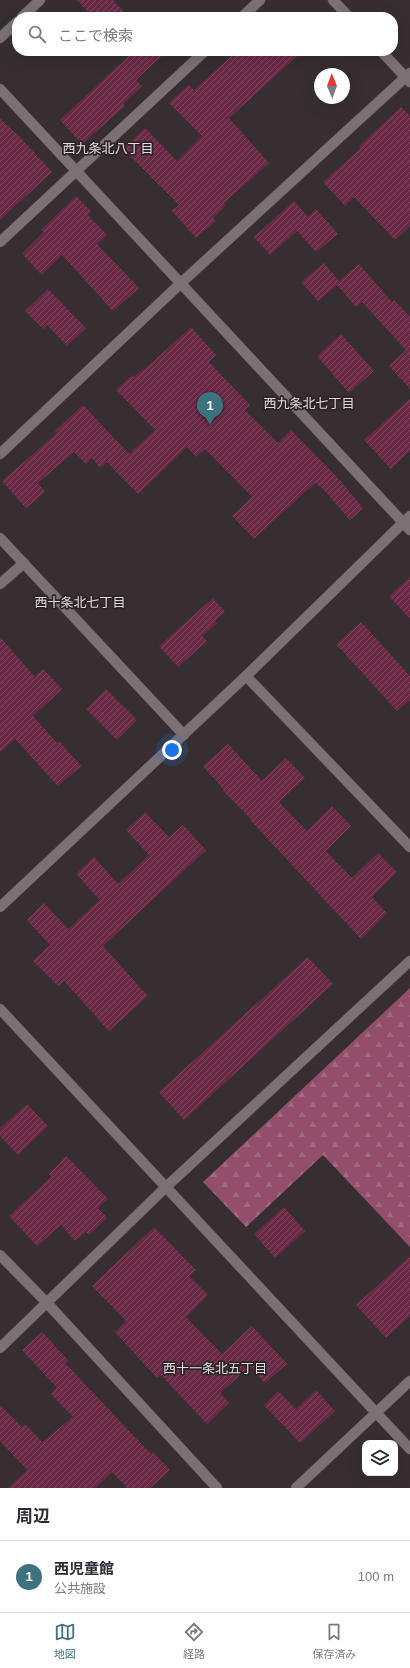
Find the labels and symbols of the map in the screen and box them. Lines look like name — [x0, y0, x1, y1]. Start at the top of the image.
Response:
north arrow — [314, 68, 350, 104]
district label: 西九条北八丁目 — [62, 141, 154, 156]
pin: 1 — [197, 392, 223, 425]
district label: 西九条北七丁目 — [263, 396, 355, 411]
district label: 西十条北七丁目 — [34, 595, 126, 610]
your location — [162, 740, 182, 760]
district label: 西十一条北五丁目 — [163, 1361, 267, 1376]

